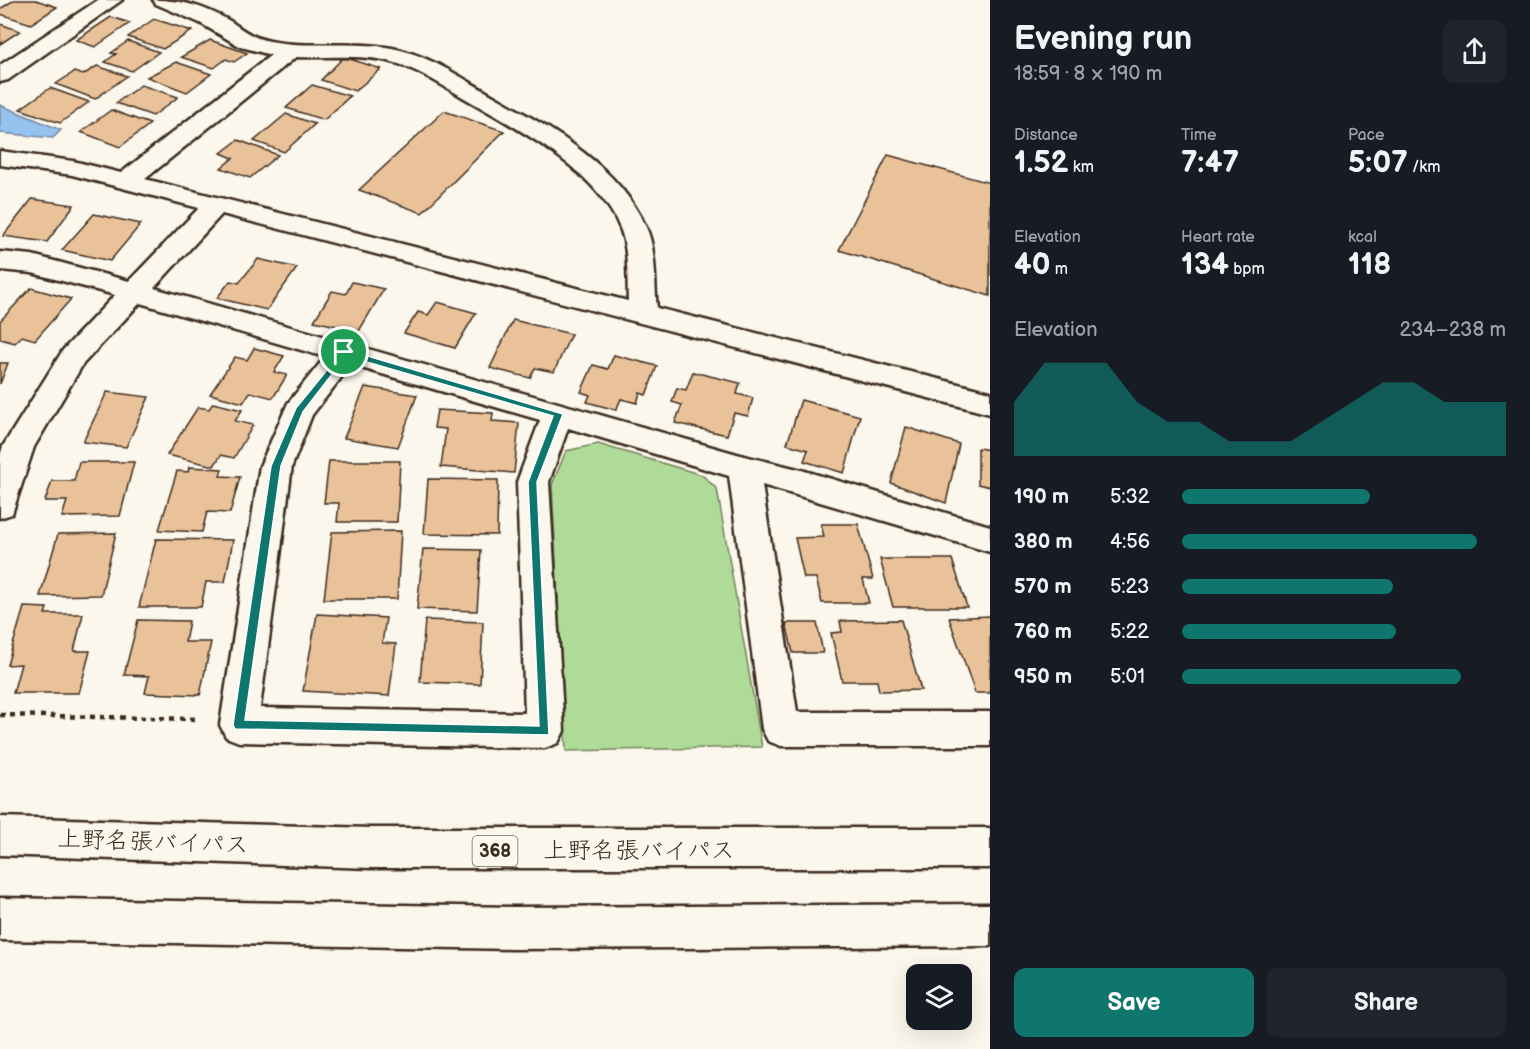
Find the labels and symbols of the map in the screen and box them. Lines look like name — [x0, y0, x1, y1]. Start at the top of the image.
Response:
pin — [318, 326, 369, 377]
street label: 上野名張バイパス — [57, 824, 249, 860]
road number: 368 — [472, 836, 518, 866]
street label: 上野名張バイパス — [543, 836, 735, 865]

